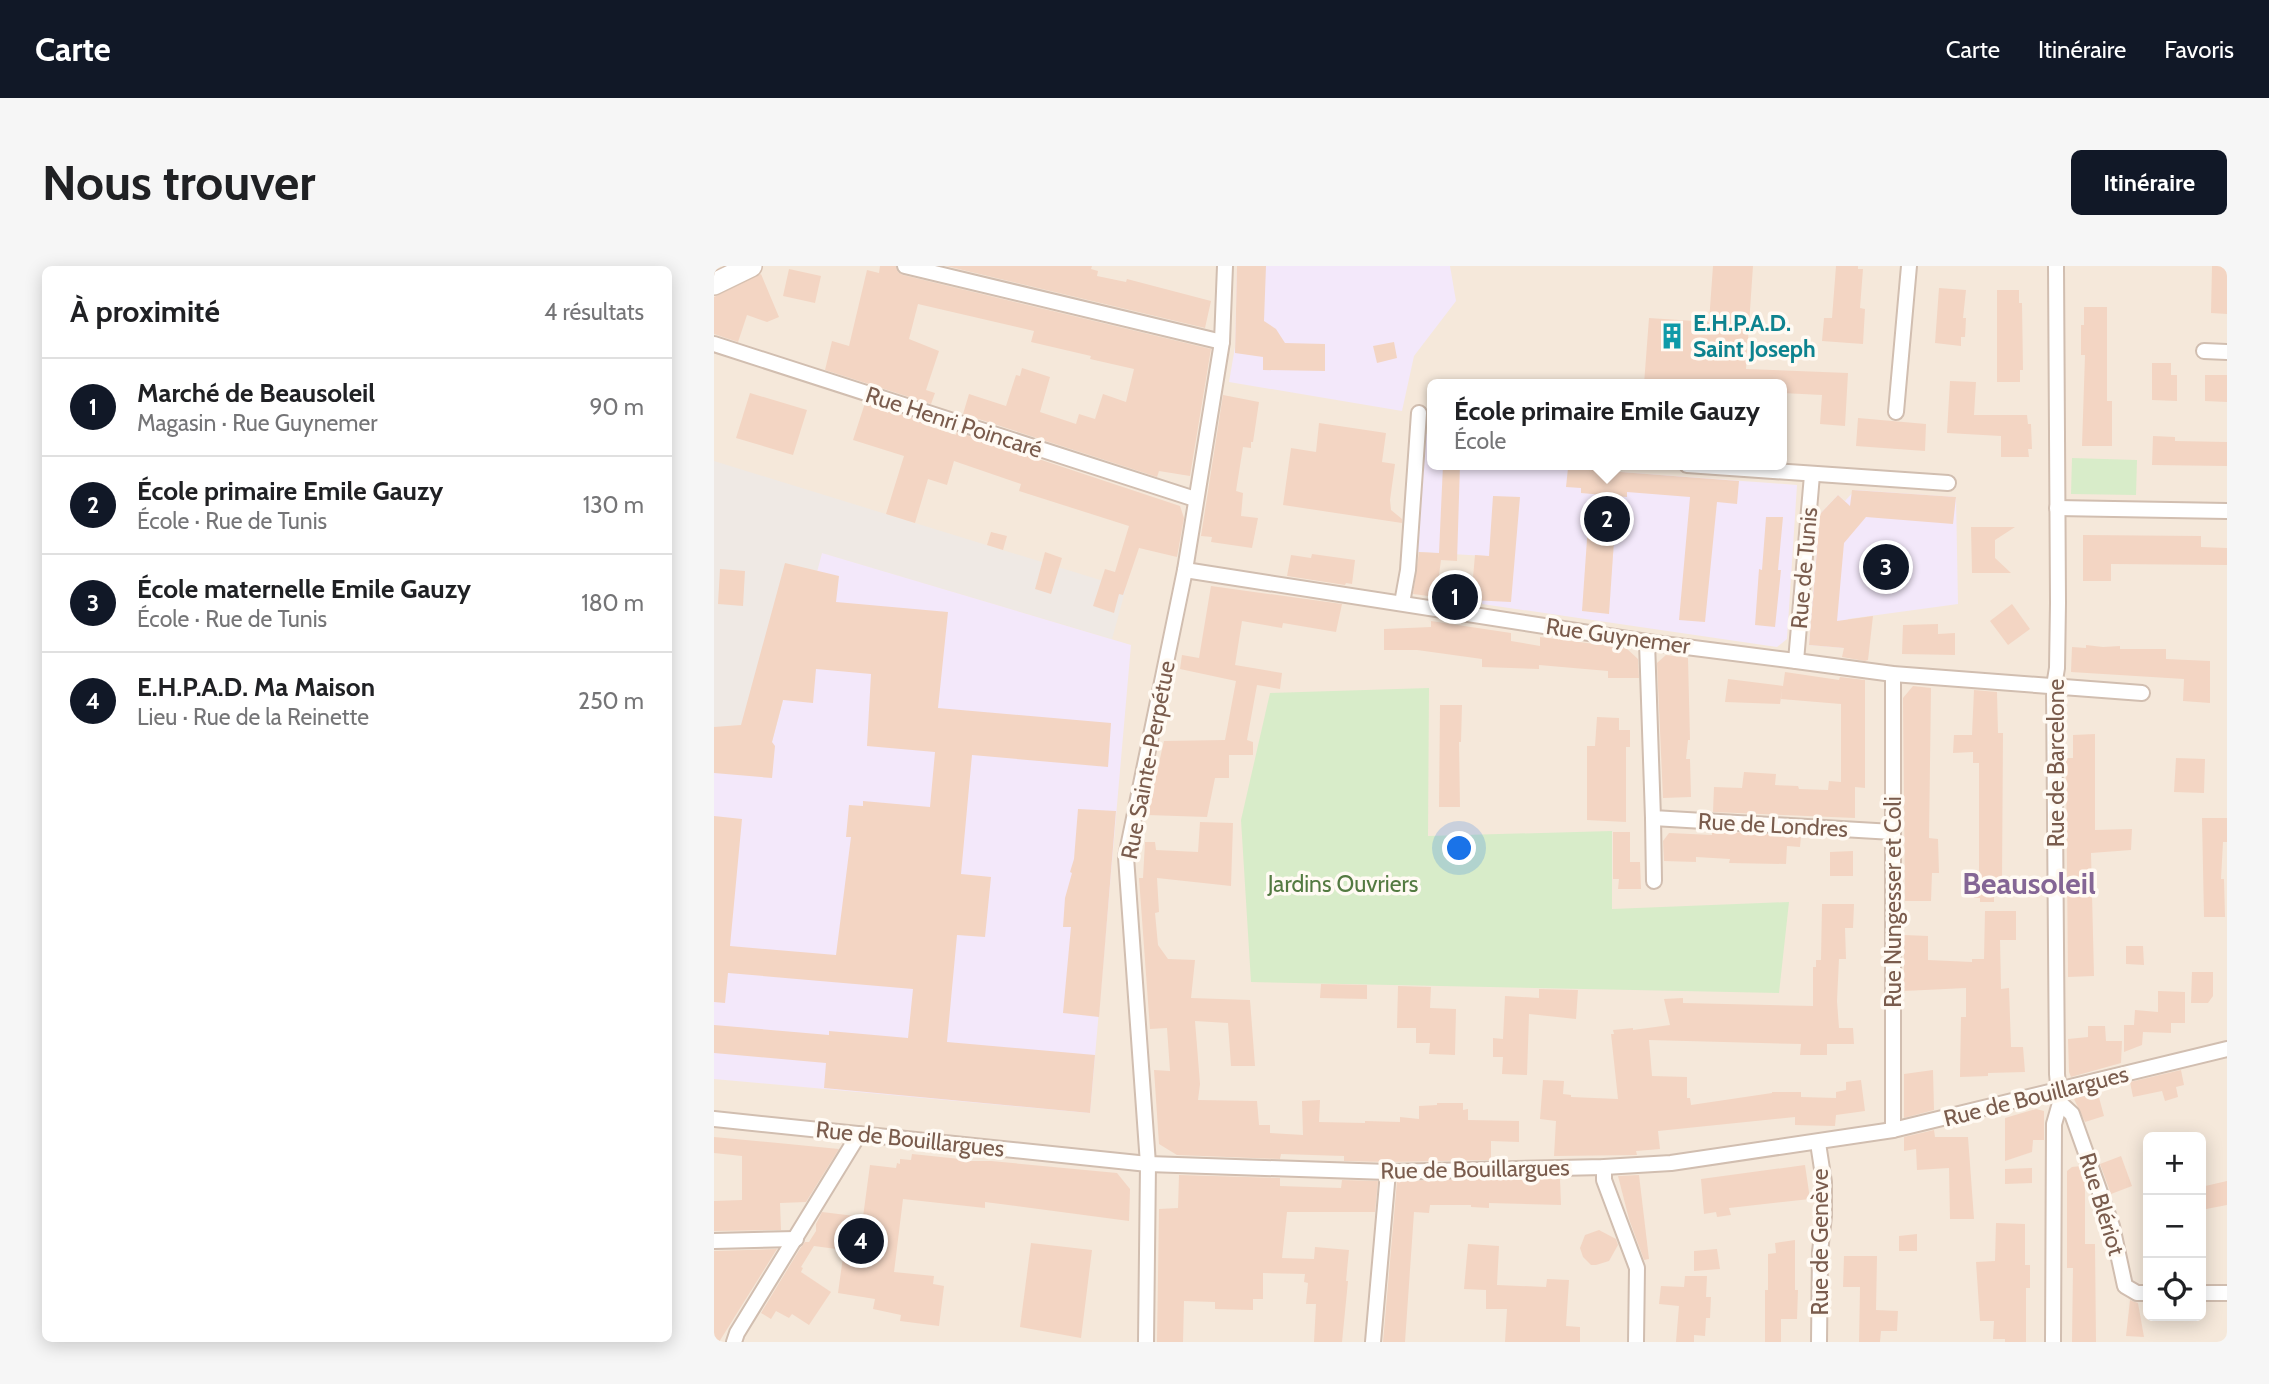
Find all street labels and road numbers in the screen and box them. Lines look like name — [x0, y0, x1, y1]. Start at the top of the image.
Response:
street label: Rue Henri Poincaré — [862, 380, 1046, 464]
street label: Rue de Tunis — [1785, 506, 1823, 630]
street label: Rue Guynemer — [1544, 612, 1693, 660]
street label: Rue Sainte-Perpétue — [1115, 658, 1181, 862]
street label: Rue de Barcelone — [2042, 678, 2070, 847]
street label: Rue Nungesser et Coli — [1879, 796, 1907, 1008]
street label: Rue de Londres — [1697, 807, 1849, 843]
street label: Rue de Bouillargues — [1941, 1059, 2131, 1133]
street label: Rue de Bouillargues — [814, 1115, 1006, 1163]
street label: Rue Blériot — [2073, 1149, 2131, 1259]
street label: Rue de Bouillargues — [1380, 1153, 1570, 1185]
street label: Rue de Genève — [1806, 1168, 1834, 1315]

